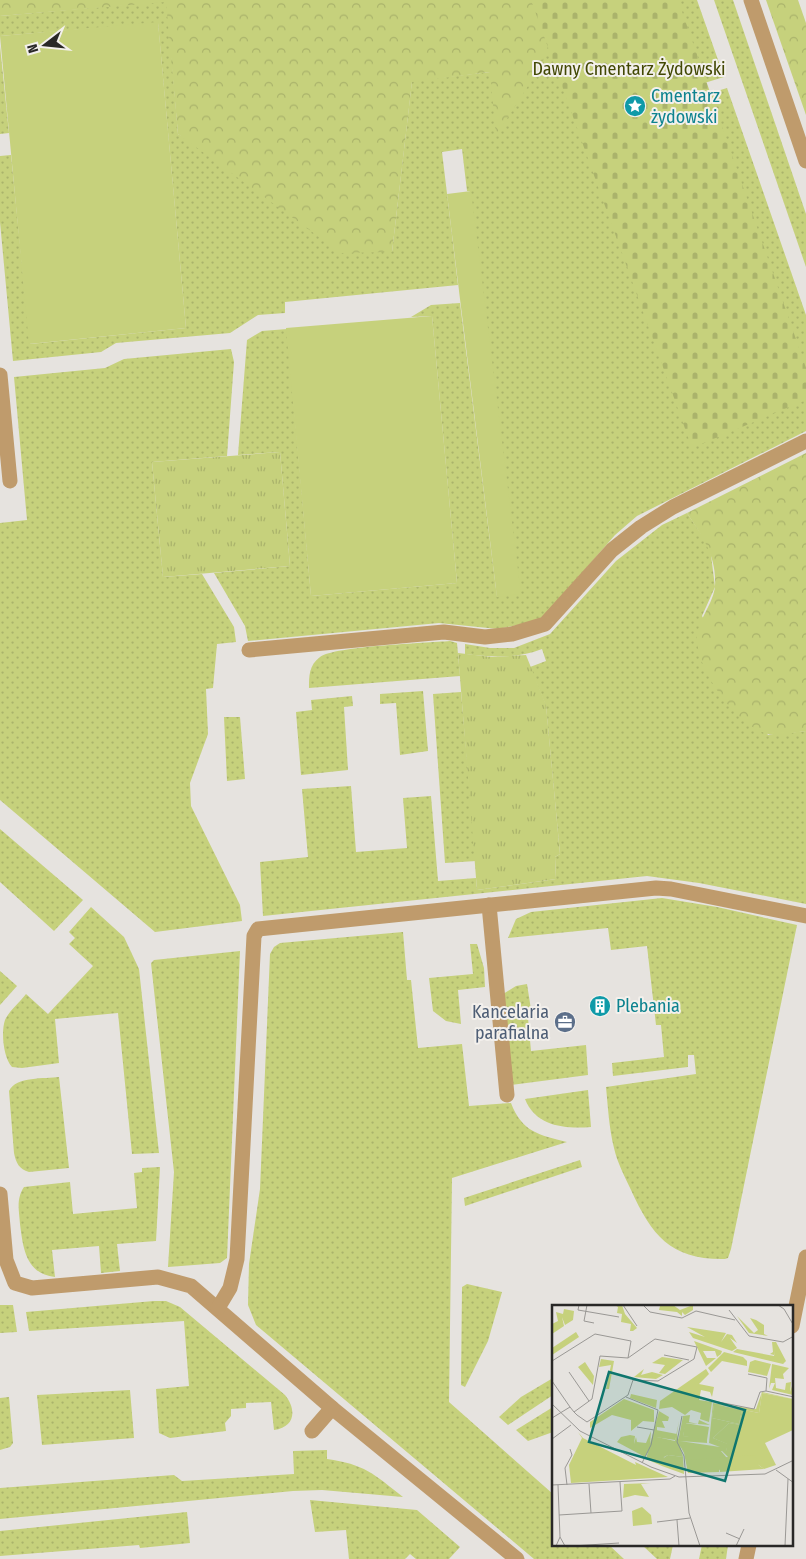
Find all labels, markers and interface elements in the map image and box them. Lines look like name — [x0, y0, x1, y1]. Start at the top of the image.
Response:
north arrow — [20, 20, 70, 70]
text: N — [24, 42, 42, 55]
park label: Dawny Cmentarz Żydowski — [532, 58, 726, 80]
place label: Cmentarz żydowski — [651, 85, 720, 128]
place icon: Cmentarz żydowski — [623, 94, 647, 118]
building icon: Plebania — [588, 994, 612, 1018]
place label: Plebania — [616, 995, 680, 1017]
place label: Kancelaria parafialna — [472, 1001, 549, 1044]
office icon: Kancelaria parafialna — [553, 1010, 577, 1034]
inset map — [552, 1305, 794, 1546]

